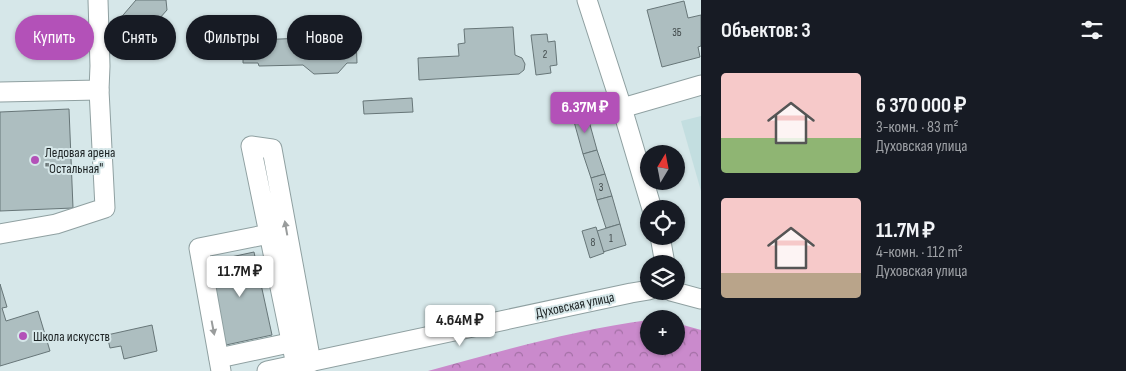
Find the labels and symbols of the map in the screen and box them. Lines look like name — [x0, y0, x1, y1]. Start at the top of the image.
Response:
house number: 3Б — [672, 26, 682, 39]
house number: 2 — [543, 48, 548, 61]
pin: 6.37M ₽ — [539, 92, 631, 134]
place label: Ледовая арена "Остальная" — [45, 144, 115, 177]
north arrow — [640, 145, 685, 190]
marker: Ледовая арена "Остальная" — [29, 154, 41, 166]
house number: 3 — [599, 181, 604, 194]
one-way arrow — [282, 219, 290, 235]
house number: 1 — [609, 232, 613, 245]
house number: 8 — [591, 236, 596, 249]
pin: 11.7M ₽ — [194, 256, 286, 298]
street label: Духовская улица — [534, 288, 616, 322]
pin: 4.64M ₽ — [414, 304, 506, 347]
one-way arrow — [210, 320, 218, 336]
place label: Школа искусств — [33, 328, 110, 345]
marker: Школа искусств — [17, 330, 29, 342]

